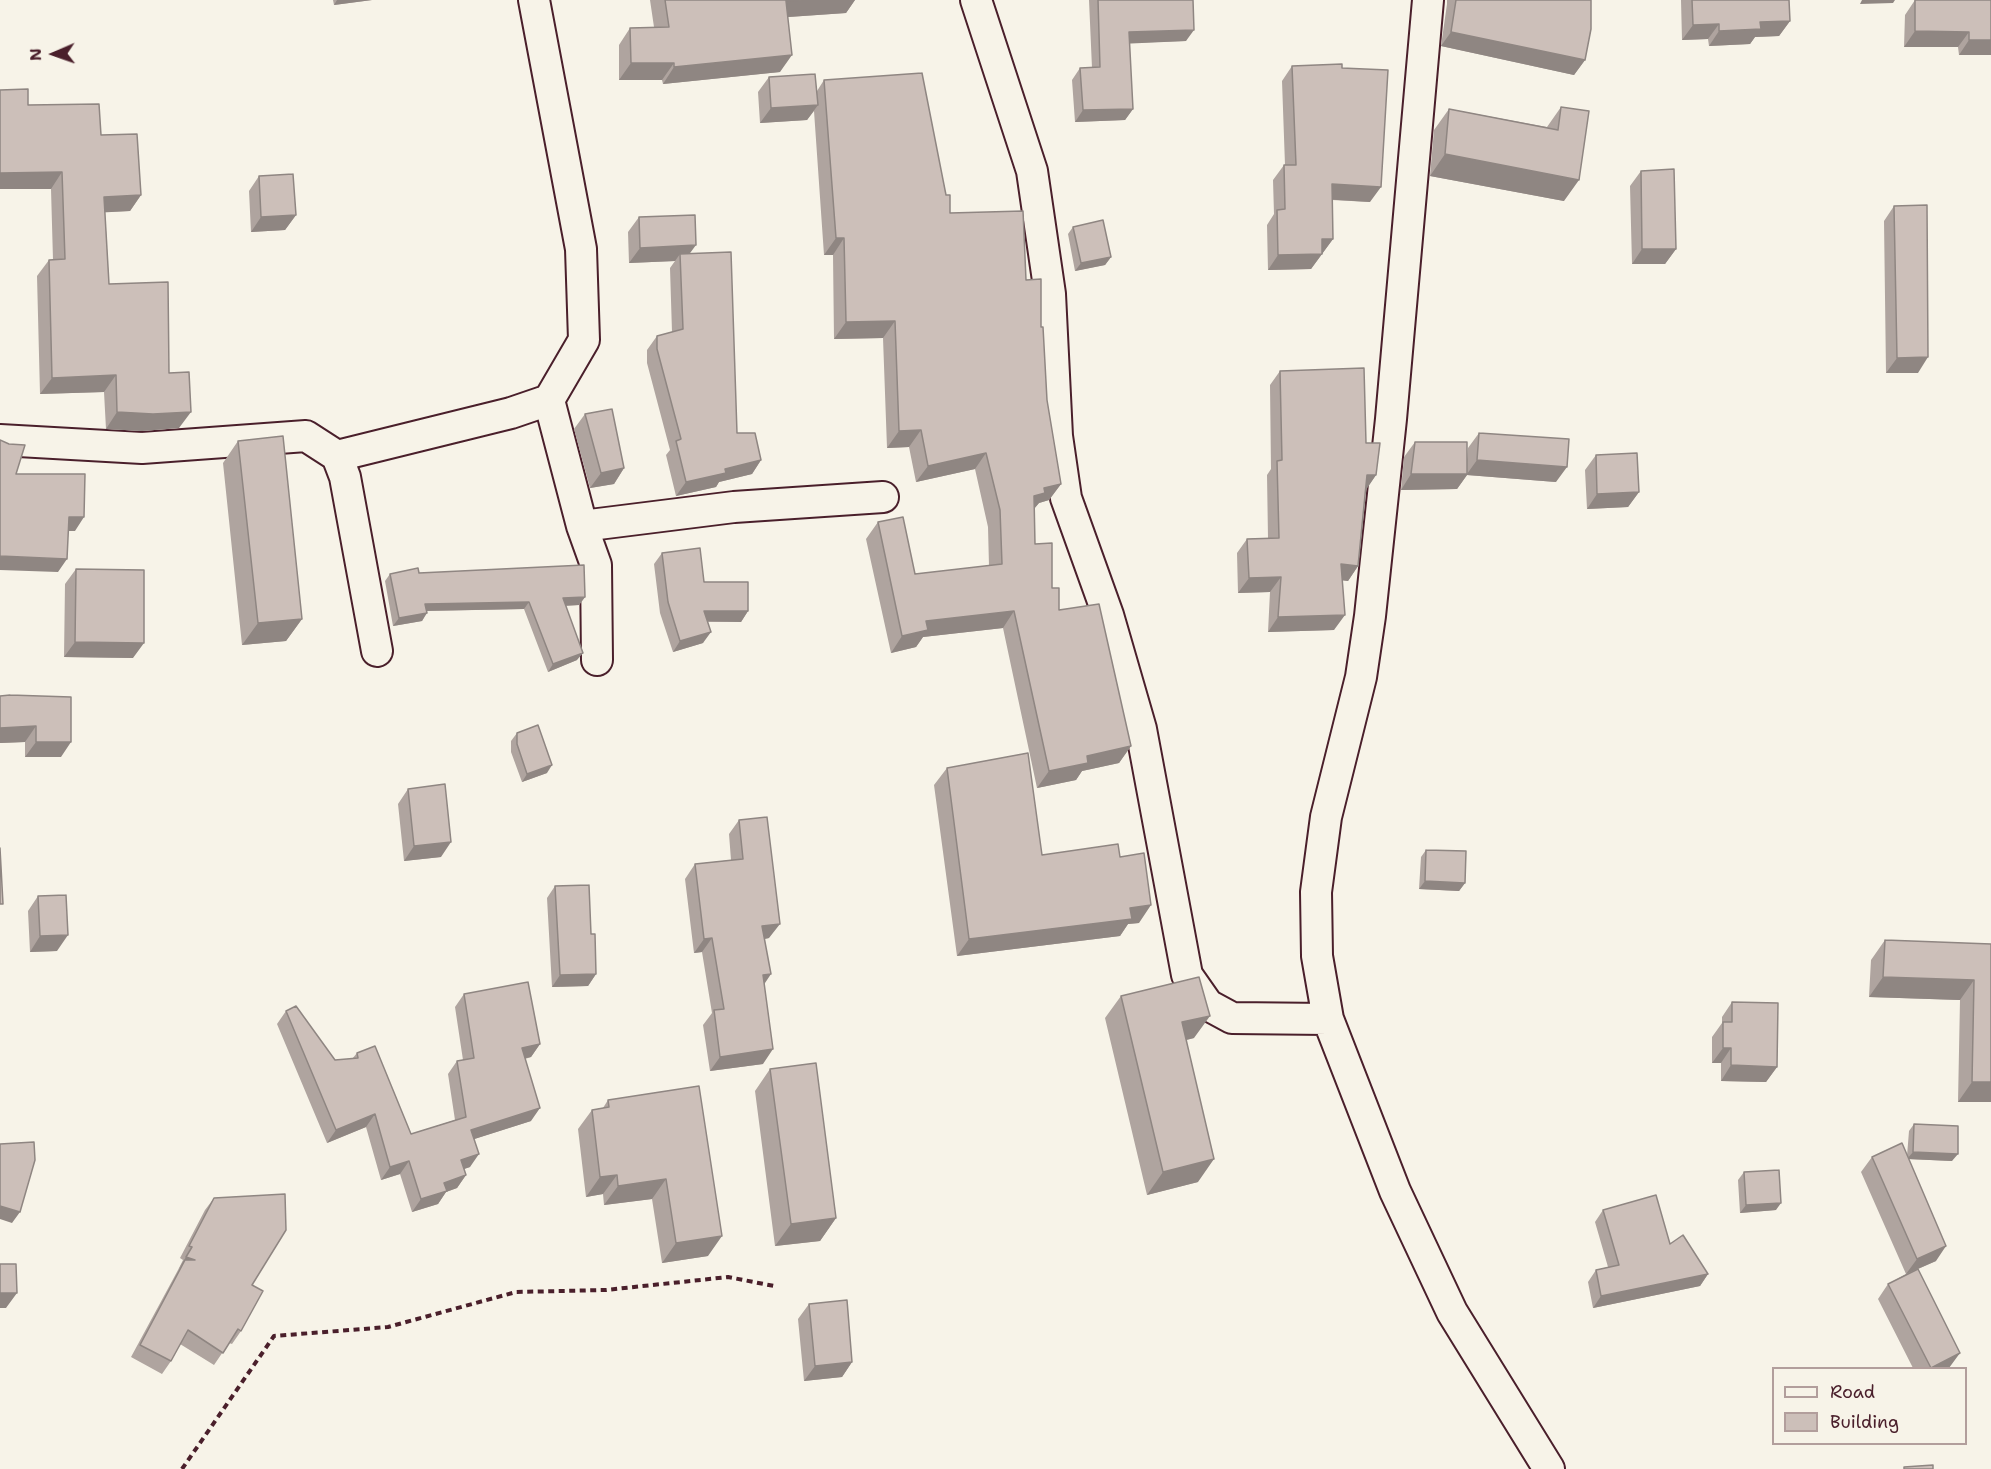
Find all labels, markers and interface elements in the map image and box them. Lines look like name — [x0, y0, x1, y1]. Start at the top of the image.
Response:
north arrow — [24, 24, 84, 84]
text: N — [25, 48, 46, 61]
legend — [1772, 1367, 1967, 1445]
text: Road — [1830, 1380, 1875, 1404]
text: Building — [1830, 1410, 1899, 1434]

